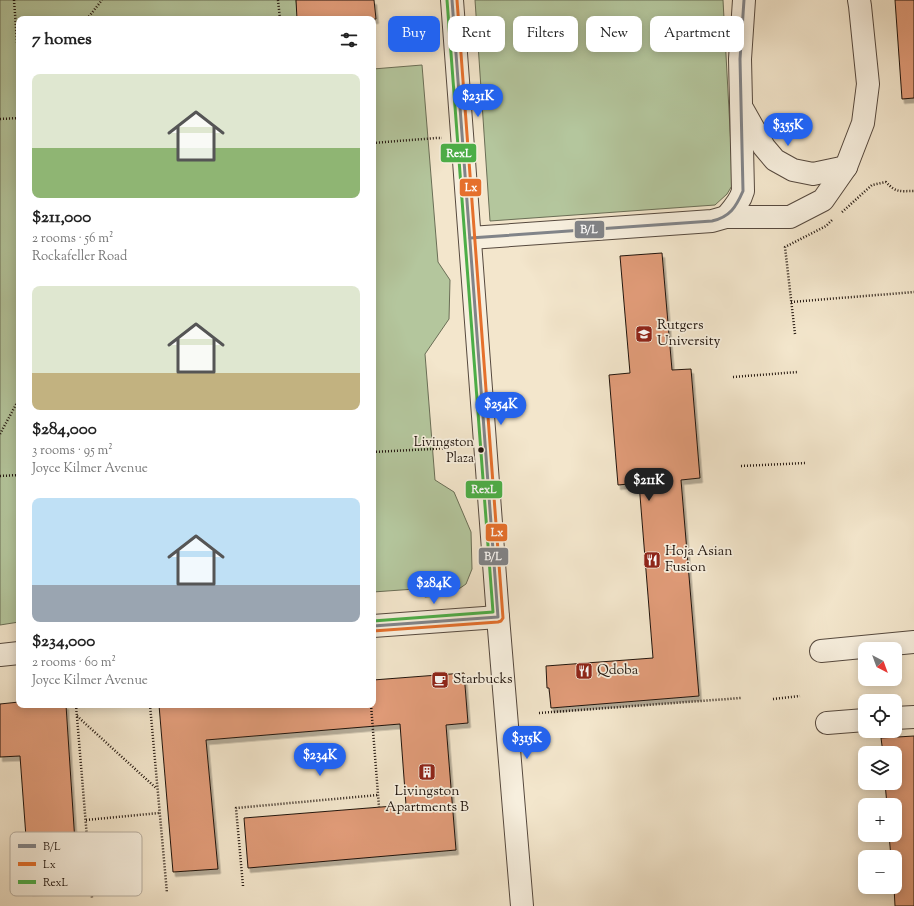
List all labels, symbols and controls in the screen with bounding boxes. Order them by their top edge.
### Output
chip: Buy [388,16,440,52]
chip: Rent [448,16,505,52]
chip: Filters [513,16,578,52]
chip: New [586,16,642,52]
chip: Apartment [650,16,744,52]
text: 7 homes [32,28,92,52]
icon: filters [338,29,360,51]
pin: $231K [450,84,506,118]
text: $231K [462,88,494,106]
icon: home [160,100,232,172]
pin: $355K [760,113,816,147]
text: $355K [773,117,803,135]
line badge: RexL [440,143,477,163]
text: RexL [445,146,472,162]
line badge: Lx [459,178,482,197]
text: Lx [464,180,477,196]
text: $211,000 [32,206,91,230]
line badge: B/L [574,220,605,239]
text: B/L [579,222,598,238]
text: 2 rooms · 56 m² [32,230,113,248]
text: Rockafeller Road [32,248,127,266]
icon: home [160,312,232,384]
place label: Rutgers University [657,316,720,352]
school or university icon: Rutgers University [634,324,654,344]
pin: $254K [473,392,529,426]
text: $254K [484,396,518,414]
text: $284,000 [32,418,97,442]
place label: Livingston Plaza [414,434,474,468]
text: 3 rooms · 95 m² [32,442,113,460]
marker: Livingston Plaza [476,445,486,455]
text: Joyce Kilmer Avenue [32,460,148,478]
pin: $211K [621,468,677,502]
text: $211K [633,472,665,490]
line badge: RexL [465,480,503,499]
text: RexL [470,482,497,498]
line badge: Lx [485,523,508,542]
icon: home [160,524,232,596]
text: Lx [490,525,503,541]
place label: Hoja Asian Fusion [665,542,733,578]
line badge: B/L [478,547,509,566]
text: B/L [483,549,502,565]
restaurant icon: Hoja Asian Fusion [642,550,662,570]
pin: $284K [406,571,462,605]
text: $284K [416,575,452,593]
text: $234,000 [32,630,95,654]
north arrow [858,642,902,686]
map controls [858,642,902,894]
text: 2 rooms · 60 m² [32,654,116,672]
restaurant icon: Qdoba [574,661,594,681]
place label: Qdoba [597,661,639,681]
cafe icon: Starbucks [430,670,450,690]
place label: Starbucks [453,670,513,690]
text: Joyce Kilmer Avenue [32,672,148,690]
button: locate [858,694,902,738]
pin: $315K [499,726,555,760]
text: $315K [512,730,542,748]
pin: $234K [292,743,348,777]
button: layers [858,746,902,790]
text: $234K [303,747,337,765]
building icon: Livingston Apartments B [417,762,437,782]
place label: Livingston Apartments B [385,782,469,818]
button: + [858,798,902,842]
legend [10,832,142,896]
text: B/L [43,839,61,855]
button: − [858,850,902,894]
text: Lx [43,857,56,873]
text: RexL [43,875,69,891]

